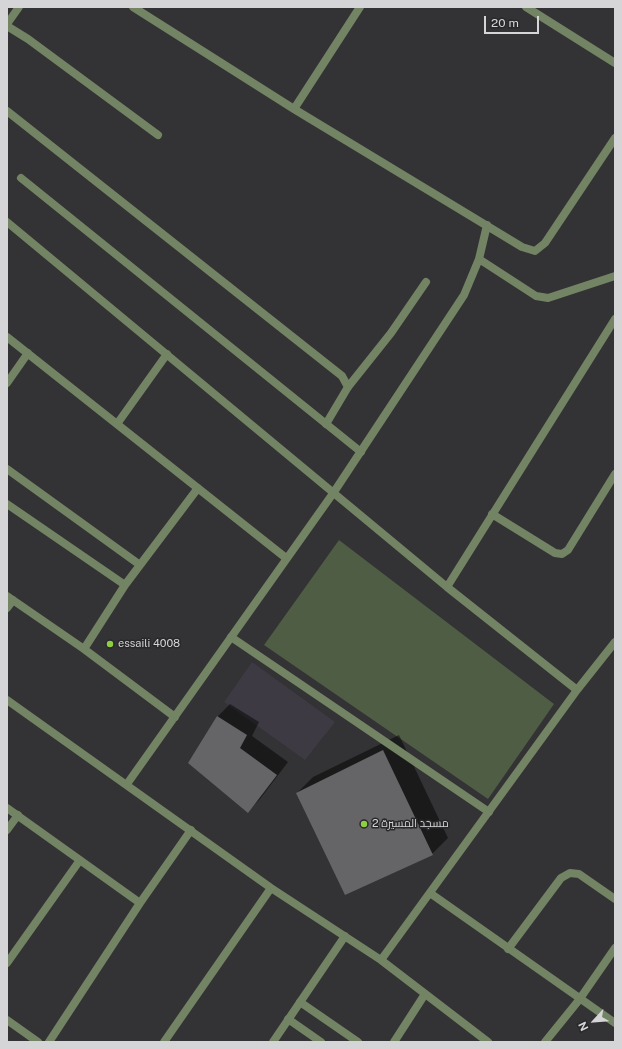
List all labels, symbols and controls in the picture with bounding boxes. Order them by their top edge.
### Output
scale bar [486,8,541,34]
text: 20 m [491,16,519,30]
place label: essaili 4008 [118,637,180,651]
marker: essaili 4008 [105,639,115,649]
place label: مسجد المسيرة 2 [372,817,449,831]
marker: مسجد المسيرة 2 [359,819,369,829]
north arrow [574,1001,614,1041]
text: N [576,1020,590,1033]

